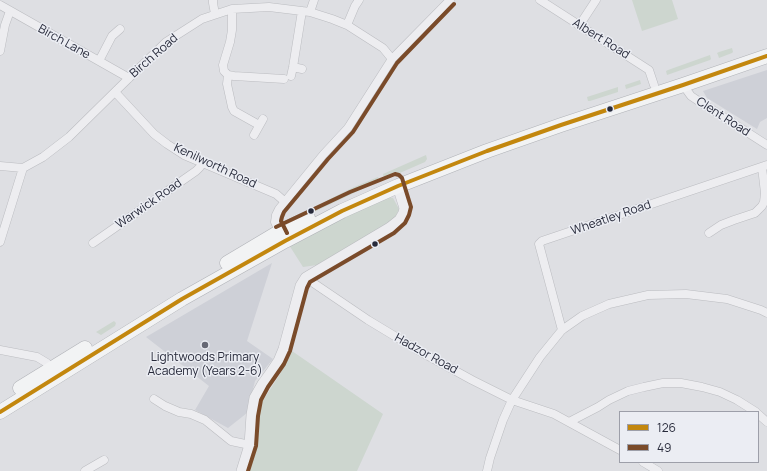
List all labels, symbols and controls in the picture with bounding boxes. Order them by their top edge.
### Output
street label: Albert Road [570,16,632,62]
street label: Birch Lane [35,22,93,62]
street label: Birch Road [127,31,181,81]
street label: Clent Road [694,94,752,140]
unlabelled marker [605,104,615,114]
street label: Kenilworth Road [171,141,259,191]
street label: Warwick Road [113,176,185,232]
street label: Wheatley Road [569,198,653,238]
unlabelled marker [306,206,316,216]
unlabelled marker [370,239,380,249]
street label: Hadzor Road [392,331,460,377]
marker: Lightwoods Primary Academy (Years 2-6) [200,340,210,350]
place label: Lightwoods Primary Academy (Years 2-6) [147,351,263,379]
legend [619,411,759,463]
text: 126 [657,419,676,436]
text: 49 [657,439,671,456]

